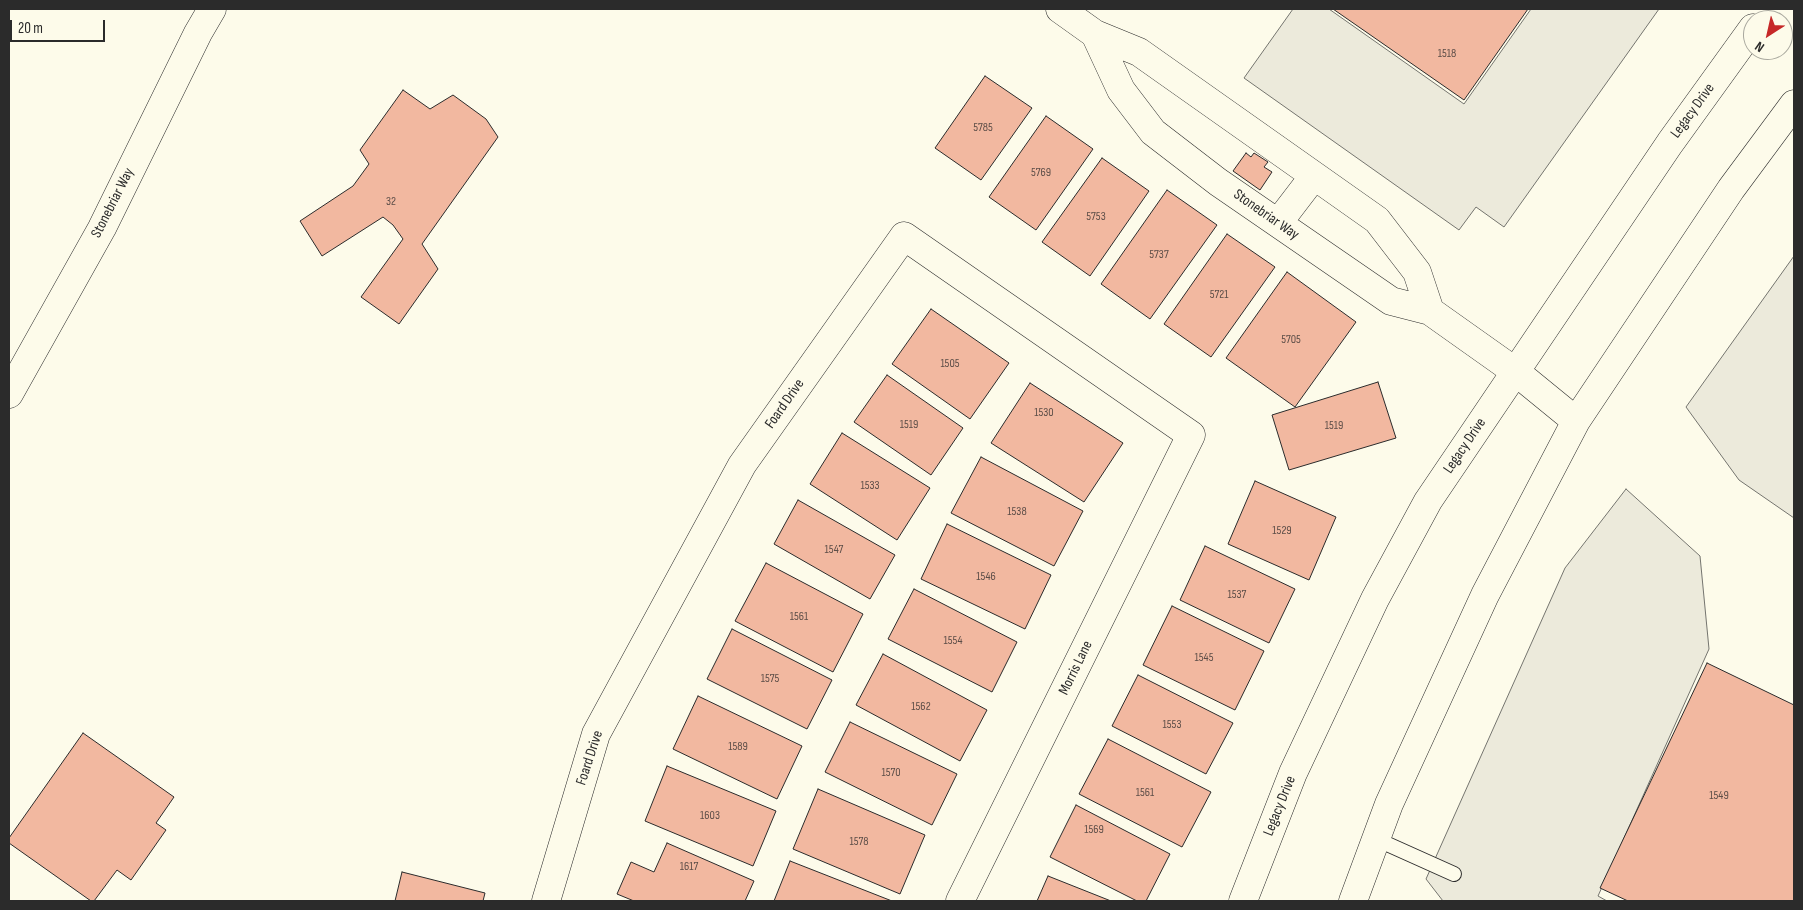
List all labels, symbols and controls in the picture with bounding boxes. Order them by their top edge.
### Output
scale bar [12,10,108,42]
north arrow [1743,10,1793,60]
text: 20 m [18,19,43,38]
text: N [1752,38,1768,56]
house number: 1518 [1438,47,1456,61]
street label: Legacy Drive [1667,80,1719,142]
house number: 5785 [973,121,993,135]
street label: Stonebriar Way [88,165,138,241]
house number: 5769 [1031,166,1051,180]
street label: Stonebriar Way [1230,186,1302,244]
house number: 32 [386,195,396,209]
house number: 5753 [1086,210,1106,224]
house number: 5737 [1149,248,1169,262]
house number: 5721 [1210,288,1228,302]
house number: 5705 [1281,333,1301,347]
house number: 1505 [940,357,960,371]
street label: Foard Drive [761,376,809,432]
house number: 1530 [1034,406,1054,420]
street label: Legacy Drive [1440,415,1490,477]
house number: 1519 [900,418,918,432]
house number: 1519 [1325,419,1343,433]
house number: 1533 [860,479,880,493]
house number: 1538 [1007,505,1027,519]
house number: 1529 [1272,524,1292,538]
house number: 1547 [825,543,843,557]
house number: 1546 [976,570,996,584]
house number: 1537 [1228,588,1246,602]
house number: 1561 [790,610,808,624]
house number: 1554 [944,634,962,648]
street label: Morris Lane [1055,638,1097,698]
house number: 1545 [1195,651,1213,665]
house number: 1575 [761,672,779,686]
house number: 1562 [911,700,931,714]
house number: 1553 [1163,718,1181,732]
street label: Foard Drive [573,728,607,788]
house number: 1589 [728,740,748,754]
house number: 1570 [881,766,901,780]
street label: Legacy Drive [1260,773,1300,839]
house number: 1561 [1136,786,1154,800]
house number: 1549 [1709,789,1729,803]
house number: 1603 [700,809,720,823]
house number: 1569 [1084,823,1104,837]
house number: 1578 [850,835,868,849]
house number: 1617 [680,860,698,874]

